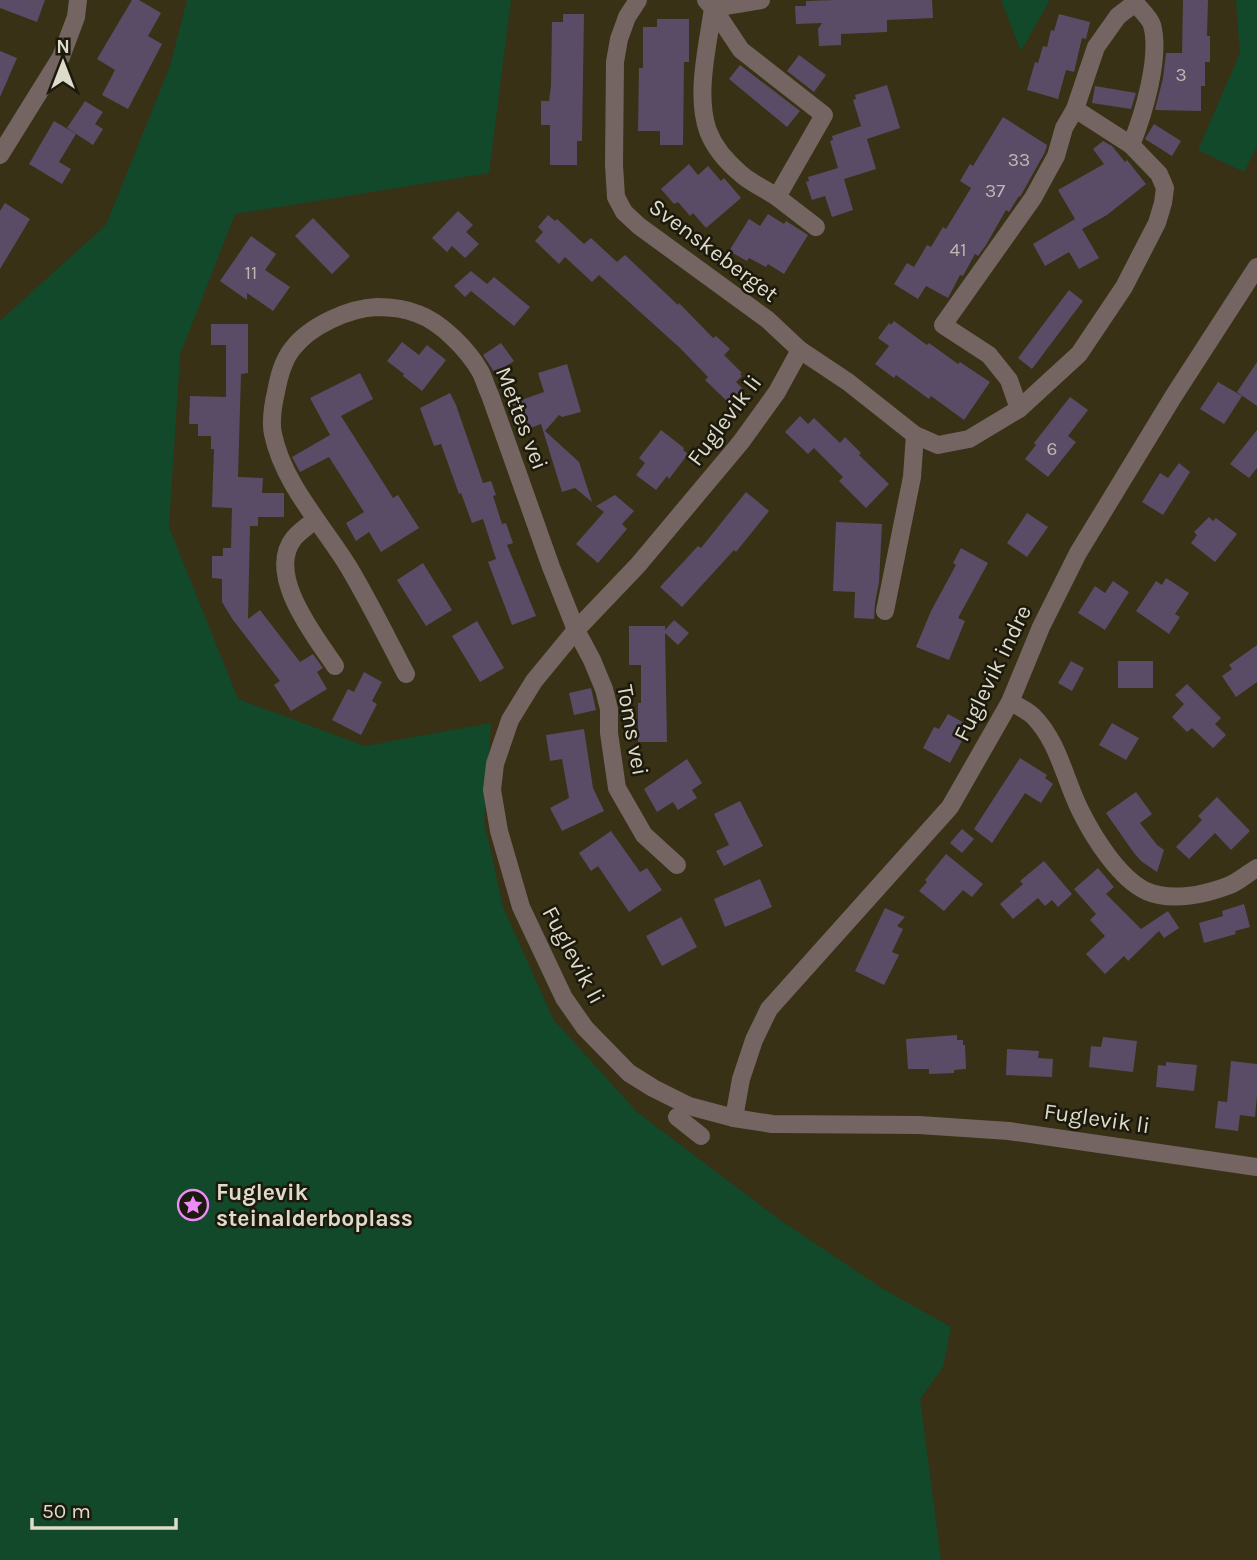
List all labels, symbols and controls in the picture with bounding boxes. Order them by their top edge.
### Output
north arrow [28,28,98,98]
text: N [56,36,70,58]
house number: 3 [1175,64,1187,86]
house number: 33 [1008,149,1030,171]
house number: 37 [985,180,1005,202]
street label: Svenskeberget [644,193,784,308]
house number: 41 [950,239,966,261]
house number: 11 [245,262,257,284]
street label: Mettes vei [490,363,554,474]
street label: Fuglevik li [681,370,767,471]
house number: 6 [1047,438,1057,460]
street label: Fuglevik indre [948,601,1037,746]
street label: Toms vei [611,683,654,778]
street label: Fuglevik li [537,902,611,1009]
street label: Fuglevik li [1042,1098,1152,1139]
place label: Fuglevik steinalderboplass [216,1179,413,1232]
place icon: Fuglevik steinalderboplass [176,1188,210,1222]
scale bar [32,1486,175,1530]
text: 50 m [42,1499,91,1523]

